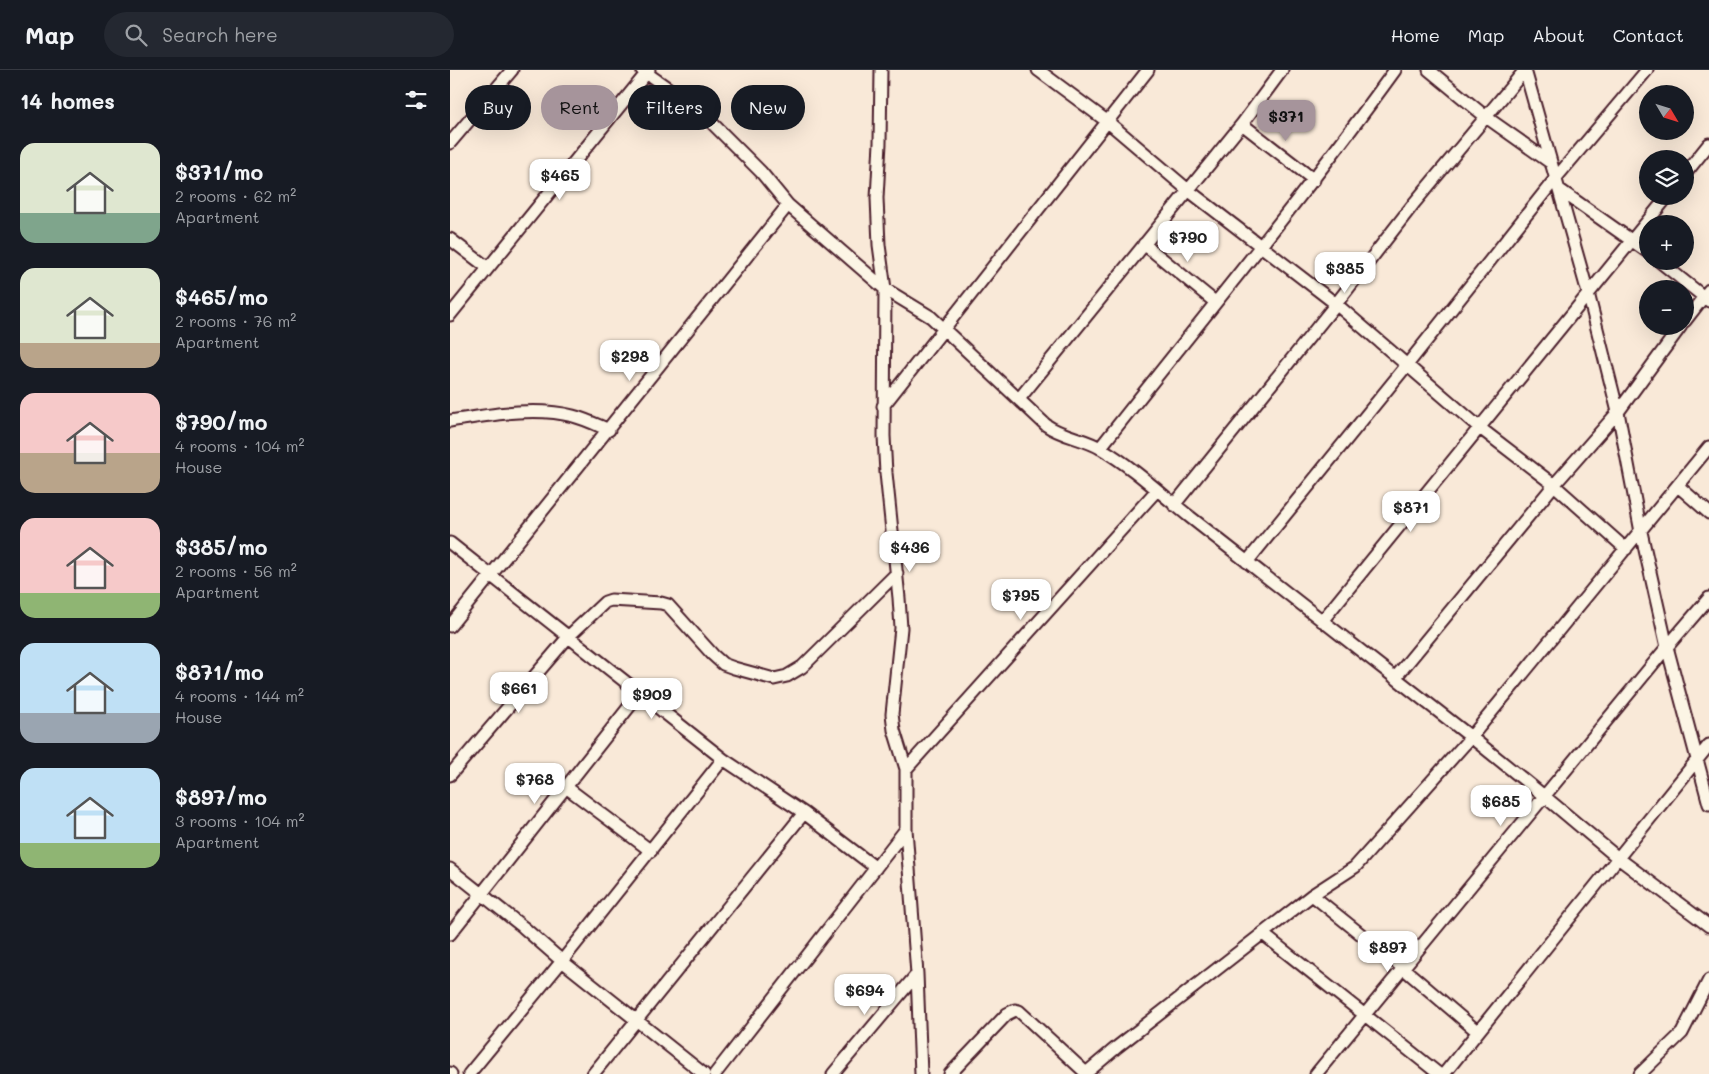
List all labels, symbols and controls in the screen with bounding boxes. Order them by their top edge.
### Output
search box [104,12,454,57]
text: Map [25,19,74,50]
icon: search [122,21,150,49]
text: Search here [162,22,278,47]
text: Home [1391,23,1440,47]
text: Map [1468,23,1504,47]
text: About [1532,23,1585,47]
text: Contact [1613,23,1684,47]
chip: Buy [465,85,531,130]
chip: Rent [541,85,618,130]
chip: Filters [628,85,721,130]
chip: New [731,85,805,130]
north arrow [1639,85,1694,140]
map controls [1639,85,1694,335]
icon: filters [402,86,430,114]
text: 14 homes [20,87,115,114]
pin: $371 [1256,100,1316,142]
text: $371 [1268,105,1304,126]
button: layers [1639,150,1694,205]
text: $371/mo [175,158,263,185]
pin: $465 [530,158,590,201]
icon: home [60,163,120,223]
text: $465 [540,164,580,185]
text: 2 rooms · 62 m² [175,185,296,206]
text: Apartment [175,206,260,227]
button: + [1639,215,1694,270]
pin: $790 [1158,220,1218,263]
text: $790 [1169,226,1207,247]
pin: $385 [1315,252,1375,294]
text: $385 [1326,257,1364,278]
button: − [1639,280,1694,335]
text: $465/mo [175,283,268,310]
icon: home [60,288,120,348]
text: 2 rooms · 76 m² [175,310,296,331]
text: Apartment [175,331,260,352]
pin: $298 [600,340,660,382]
text: $298 [611,345,649,366]
text: $790/mo [175,408,267,435]
icon: home [60,413,120,473]
text: 4 rooms · 104 m² [175,435,305,456]
text: House [175,456,222,477]
pin: $871 [1381,490,1441,533]
text: $871 [1393,496,1429,517]
pin: $436 [880,530,940,573]
text: $385/mo [175,533,268,560]
text: $436 [890,536,930,557]
icon: home [60,538,120,598]
text: 2 rooms · 56 m² [175,560,297,581]
pin: $795 [991,578,1051,621]
text: Apartment [175,581,260,602]
text: $795 [1002,584,1040,605]
text: $871/mo [175,658,264,685]
icon: home [60,663,120,723]
pin: $661 [489,672,549,714]
text: $661 [501,677,537,698]
pin: $909 [622,678,682,720]
text: $909 [632,683,672,704]
text: 4 rooms · 144 m² [175,685,304,706]
text: House [175,706,222,727]
pin: $768 [505,762,565,805]
text: $768 [516,768,554,789]
text: $897/mo [175,783,267,810]
pin: $685 [1471,784,1531,827]
icon: home [60,788,120,848]
text: $685 [1482,790,1520,811]
text: 3 rooms · 104 m² [175,810,305,831]
text: Apartment [175,831,260,852]
pin: $897 [1358,930,1418,973]
text: $897 [1369,936,1407,957]
pin: $694 [835,974,895,1016]
text: $694 [845,979,885,1000]

